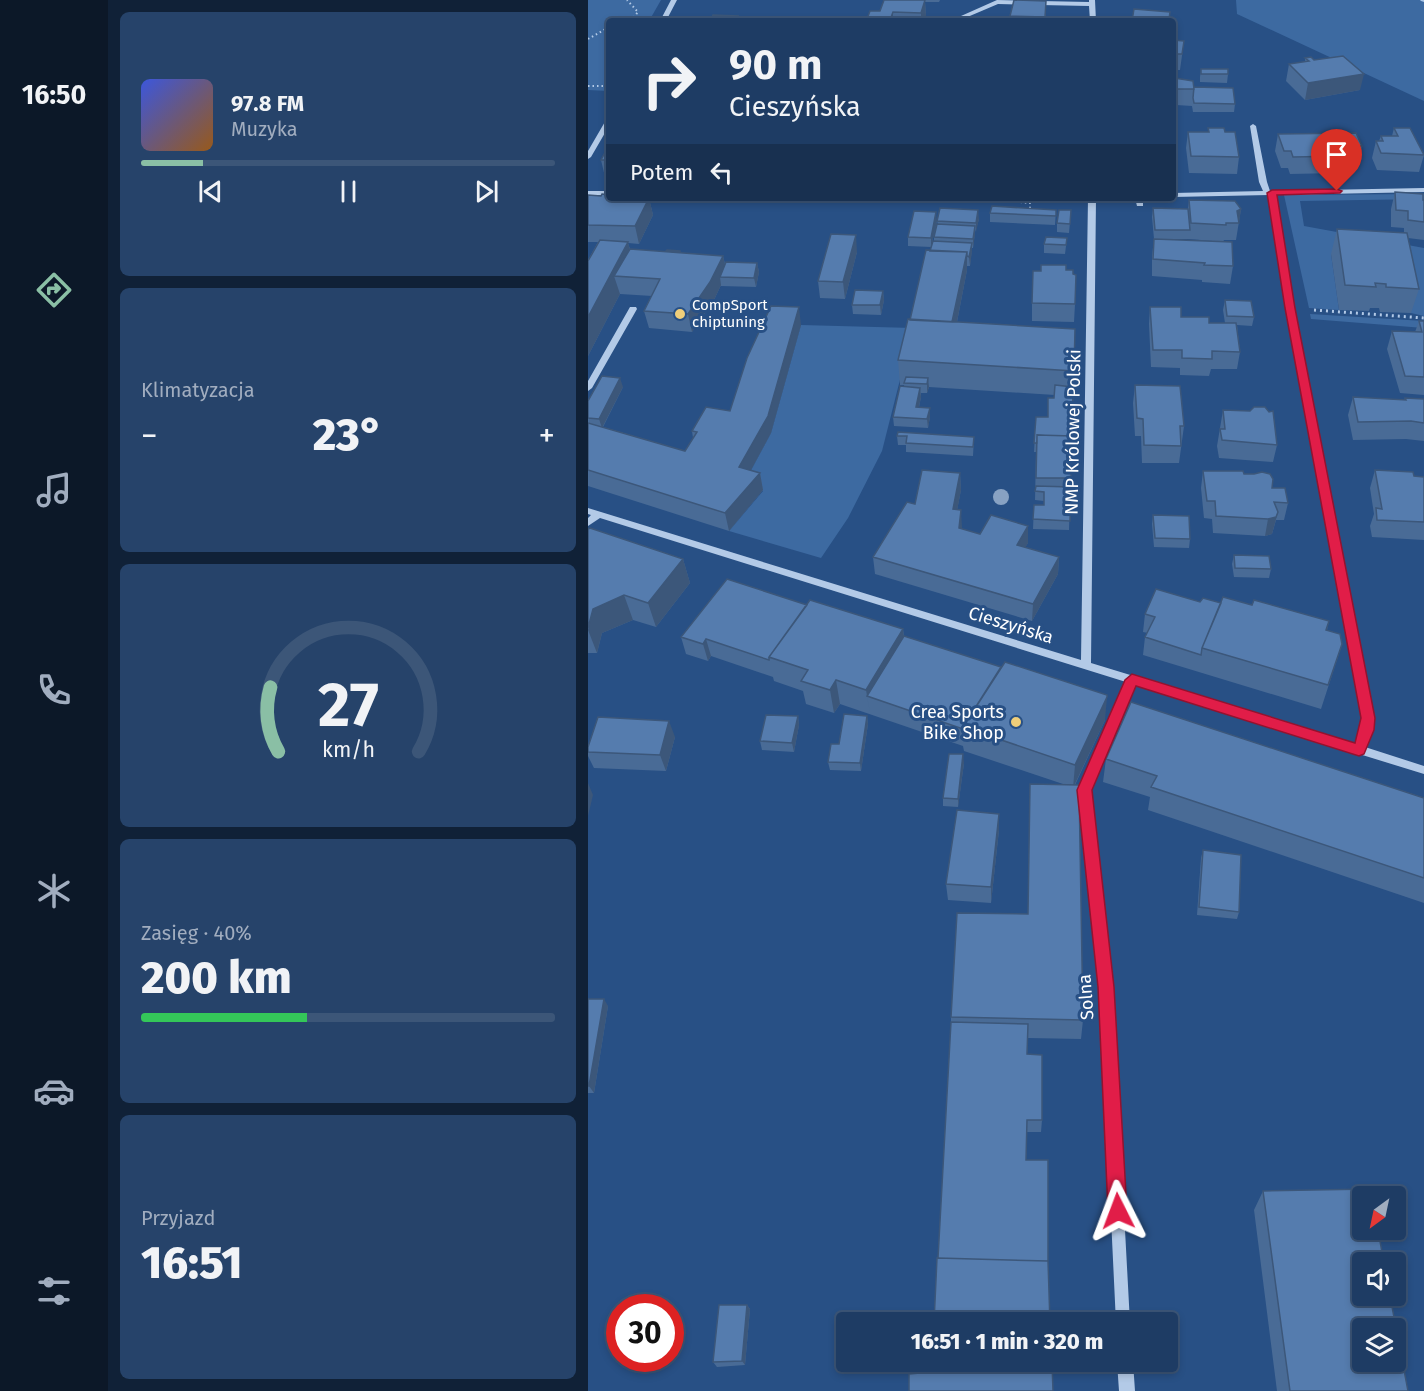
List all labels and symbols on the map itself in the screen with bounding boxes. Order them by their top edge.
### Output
pin [1311,129,1362,191]
place label: CompSport chiptuning [692,296,768,331]
marker: CompSport chiptuning [673,307,687,321]
street label: NMP Królowej Polski [1061,349,1085,515]
street label: Cieszyńska [966,602,1056,648]
place label: Crea Sports Bike Shop [911,701,1004,744]
marker: Crea Sports Bike Shop [1009,715,1023,729]
street label: Solna [1073,973,1099,1021]
position arrow [1086,1179,1150,1243]
north arrow [1352,1186,1406,1240]
speed limit sign: 30 [606,1294,684,1372]

